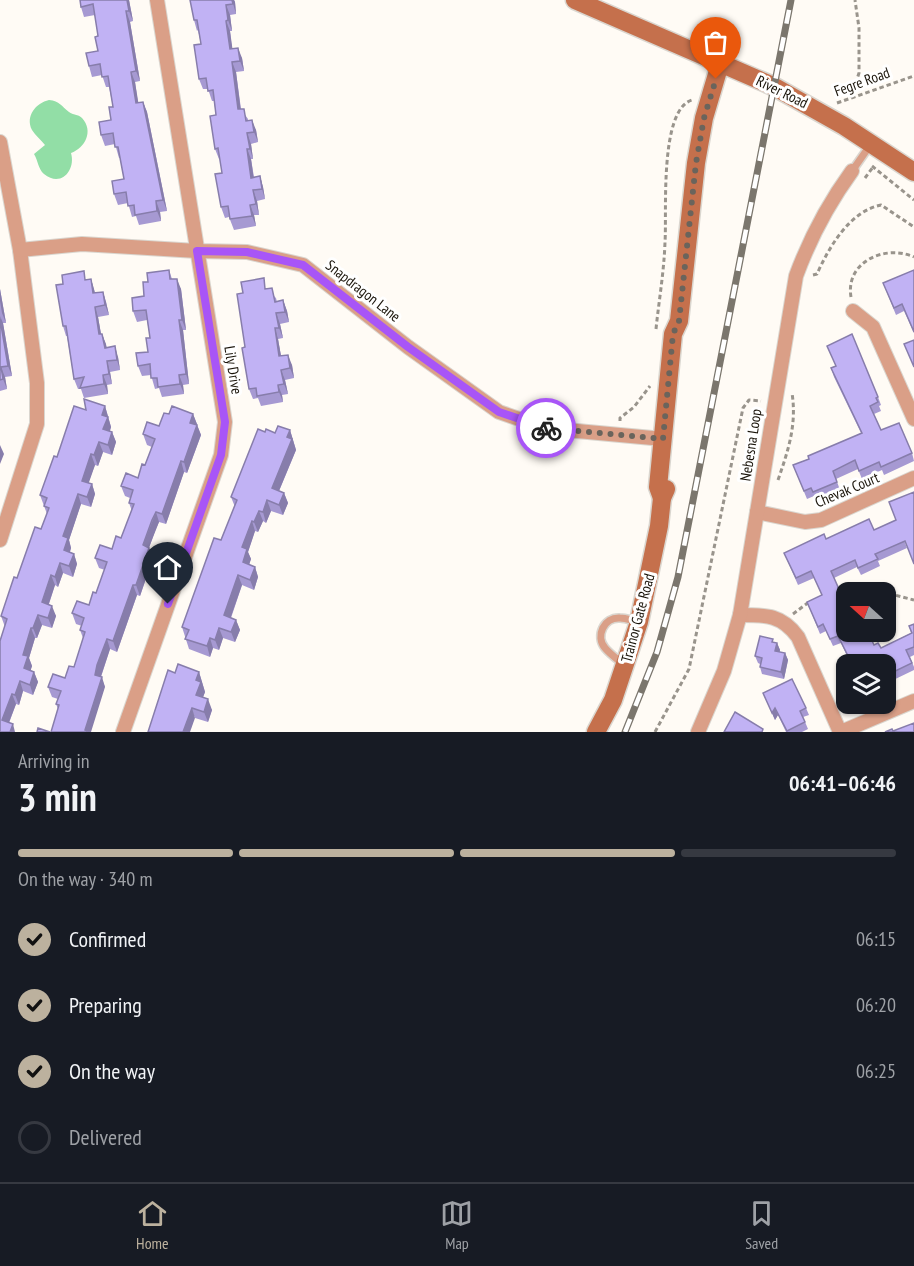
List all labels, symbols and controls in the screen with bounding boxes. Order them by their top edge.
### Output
pin [690,17,741,79]
icon: bag [699,26,732,59]
street label: Fegre Road [831,63,892,100]
street label: River Road [753,71,811,112]
street label: Snapdragon Lane [322,256,404,326]
street label: Lily Drive [220,344,247,395]
courier [516,398,576,458]
street label: Nebesna Loop [735,407,766,482]
icon: bike [530,412,563,445]
street label: Chevak Court [812,468,882,512]
pin [142,542,193,604]
icon: home [151,551,184,584]
street label: Trainor Gate Road [616,571,659,665]
north arrow [836,582,896,642]
map controls [836,582,896,714]
button: layers [836,654,896,714]
text: Arriving in [18,748,90,774]
text: 06:41–06:46 [789,769,896,797]
text: 3 min [18,771,97,822]
text: On the way · 340 m [18,866,153,892]
icon: check [18,923,51,956]
text: Confirmed [69,925,146,953]
text: 06:15 [856,926,896,952]
icon: check [18,989,51,1022]
text: Preparing [69,991,142,1019]
text: 06:20 [856,992,896,1018]
icon: check [18,1055,51,1088]
text: On the way [69,1057,155,1085]
text: 06:25 [856,1058,896,1084]
text: Delivered [69,1123,142,1151]
tab: Home [136,1197,169,1253]
tab: Map [440,1197,473,1253]
tab: Saved [745,1197,778,1253]

